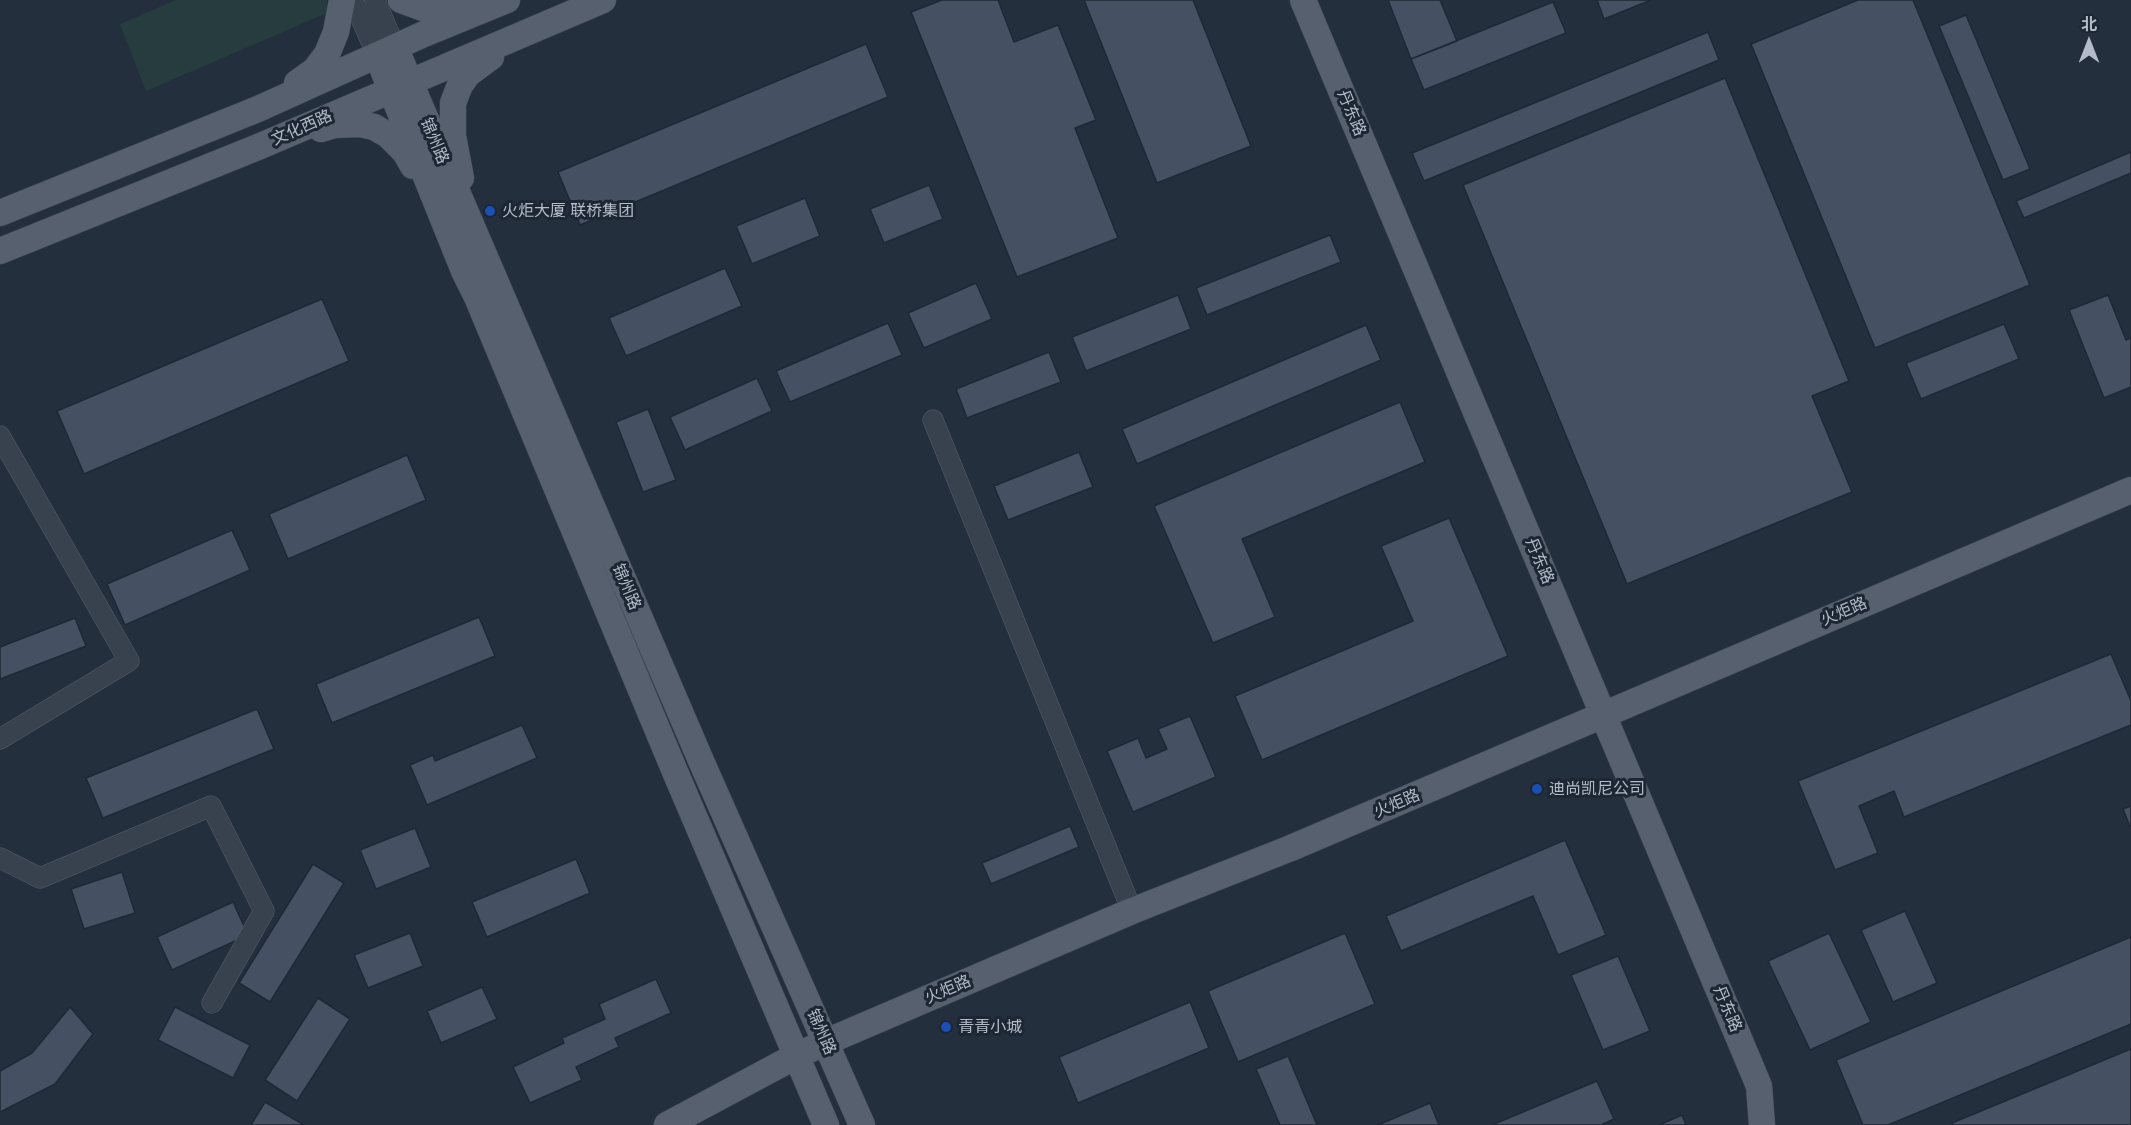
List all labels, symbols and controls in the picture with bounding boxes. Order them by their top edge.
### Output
north arrow [2059,12,2119,72]
text: 北 [2081,13,2097,35]
street label: 丹东路 [1333,87,1369,139]
street label: 文化西路 [269,106,335,150]
street label: 锦州路 [416,115,452,167]
place label: 火炬大厦 联桥集团 [502,201,634,221]
marker: 火炬大厦 联桥集团 [483,204,497,218]
street label: 丹东路 [1521,535,1557,587]
street label: 锦州路 [608,561,644,613]
street label: 火炬路 [1818,594,1870,630]
place label: 迪尚凯尼公司 [1549,779,1645,799]
marker: 迪尚凯尼公司 [1530,782,1544,796]
street label: 火炬路 [1371,786,1423,822]
street label: 火炬路 [922,972,974,1008]
street label: 丹东路 [1709,983,1745,1035]
street label: 锦州路 [802,1006,840,1058]
place label: 青青小城 [958,1017,1022,1037]
marker: 青青小城 [939,1020,953,1034]

